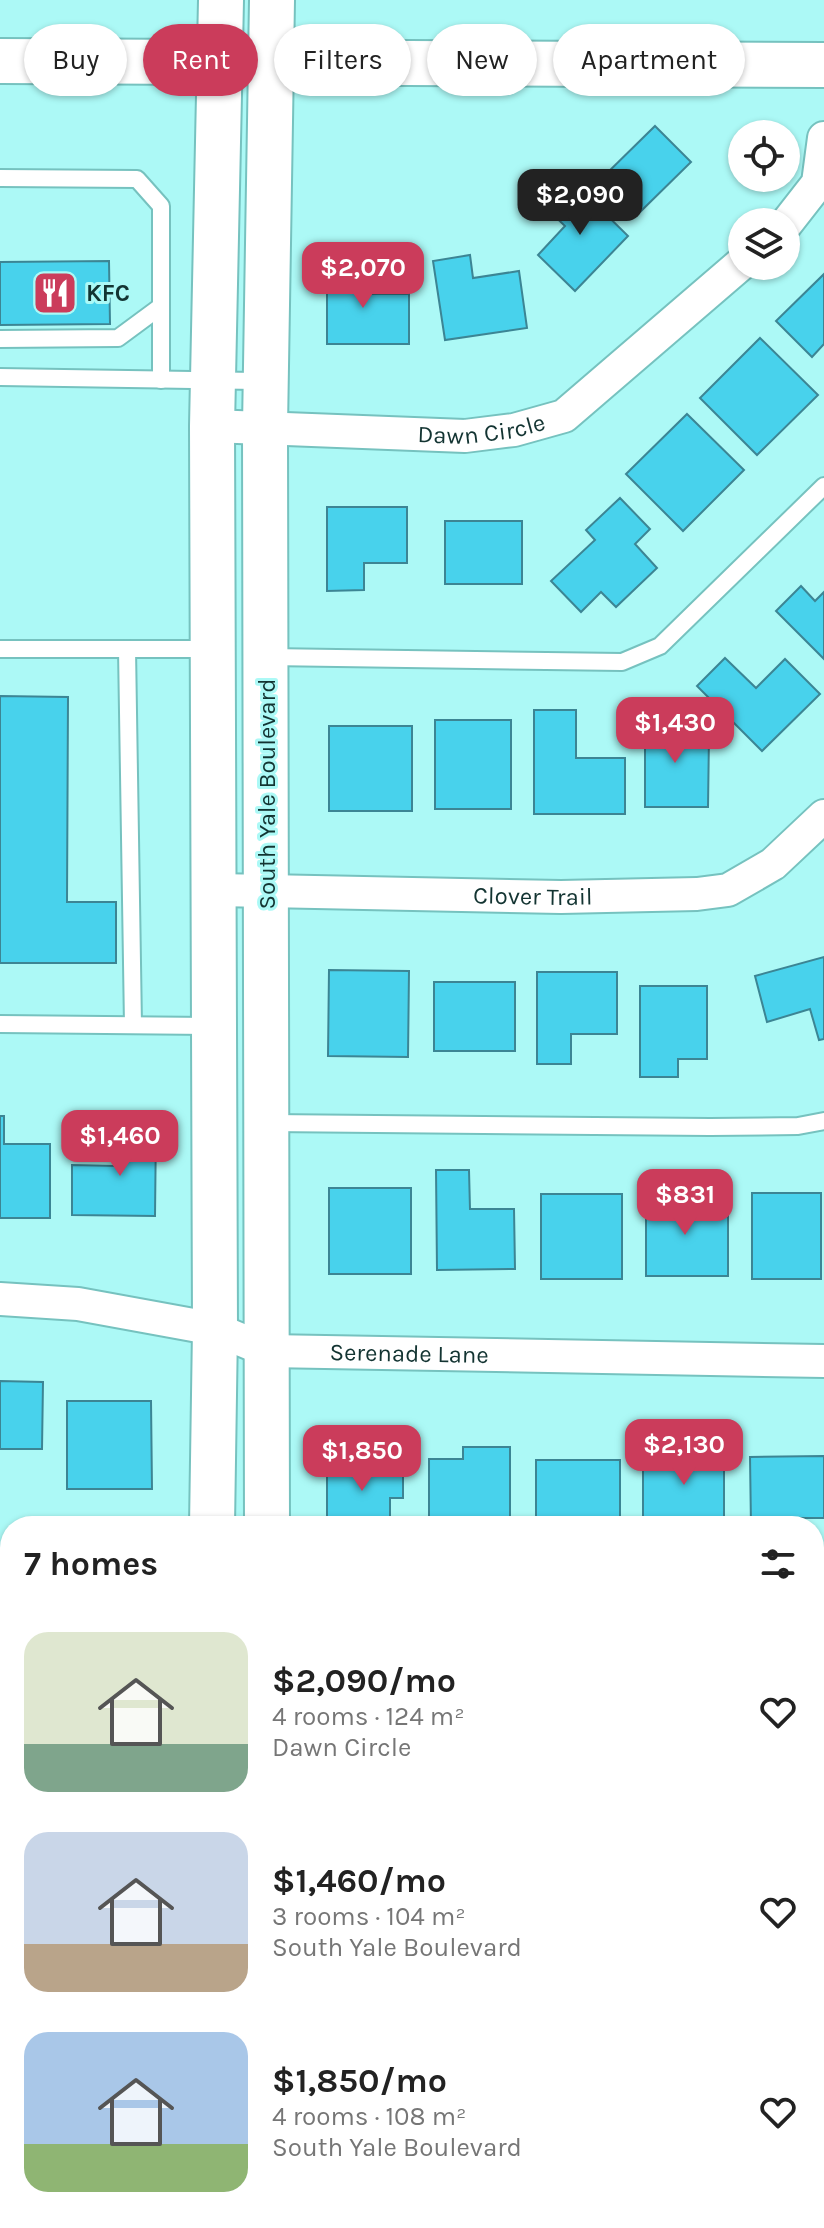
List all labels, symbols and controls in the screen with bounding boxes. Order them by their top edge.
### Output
chip: Buy [24,24,127,96]
chip: Rent [143,24,258,96]
chip: Filters [274,24,411,96]
chip: New [427,24,537,96]
chip: Apartment [553,24,745,96]
map controls [728,120,800,280]
button: locate [728,120,800,192]
pin: $2,090 [515,169,645,237]
text: $2,090 [536,179,624,210]
button: layers [728,208,800,280]
pin: $2,070 [298,242,428,310]
text: $2,070 [320,252,406,283]
restaurant icon: KFC [31,269,79,317]
place label: KFC [86,279,130,307]
street label: Dawn Circle [417,408,548,450]
street label: South Yale Boulevard [253,679,281,909]
pin: $1,430 [610,697,740,765]
text: $1,430 [634,707,716,738]
street label: Clover Trail [473,881,593,911]
pin: $1,460 [55,1110,185,1178]
text: $1,460 [79,1120,161,1151]
pin: $831 [638,1169,732,1237]
text: $831 [655,1179,715,1210]
street label: Serenade Lane [329,1338,489,1369]
pin: $2,130 [619,1419,749,1487]
pin: $1,850 [297,1425,427,1493]
text: $2,130 [643,1429,725,1460]
text: $1,850 [321,1435,403,1466]
icon: filters [756,1542,800,1586]
text: 7 homes [24,1544,158,1584]
text: $2,090/mo [272,1661,456,1701]
icon: home [88,1664,184,1760]
icon: heart [756,1690,800,1734]
text: 4 rooms · 124 m² [272,1701,465,1732]
text: Dawn Circle [272,1732,411,1763]
text: $1,460/mo [272,1861,446,1901]
icon: home [88,1864,184,1960]
icon: heart [756,1890,800,1934]
text: 3 rooms · 104 m² [272,1901,466,1932]
text: South Yale Boulevard [272,1932,522,1963]
text: $1,850/mo [272,2061,447,2101]
icon: home [88,2064,184,2160]
icon: heart [756,2090,800,2134]
text: 4 rooms · 108 m² [272,2101,466,2132]
text: South Yale Boulevard [272,2132,522,2163]

